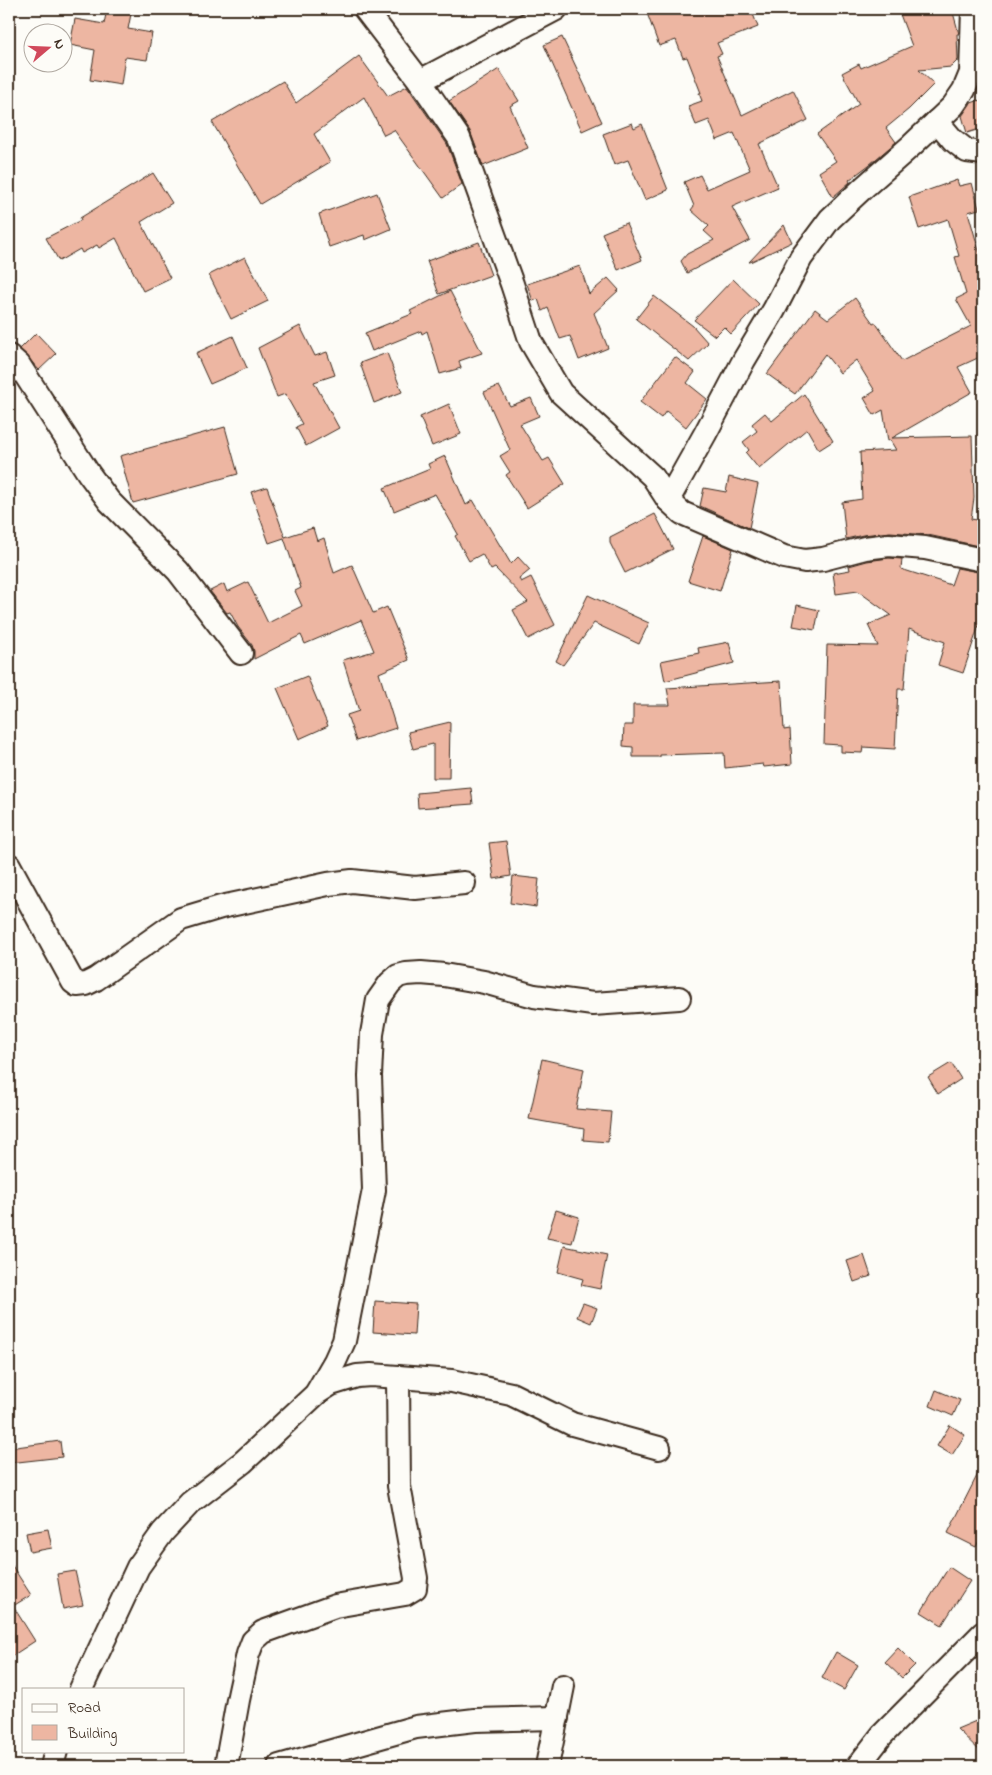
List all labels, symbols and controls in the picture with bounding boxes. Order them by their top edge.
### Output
north arrow [22,22,72,72]
text: N [47,36,70,52]
legend [22,1688,185,1752]
text: Road [68,1697,101,1719]
text: Building [67,1723,117,1746]

